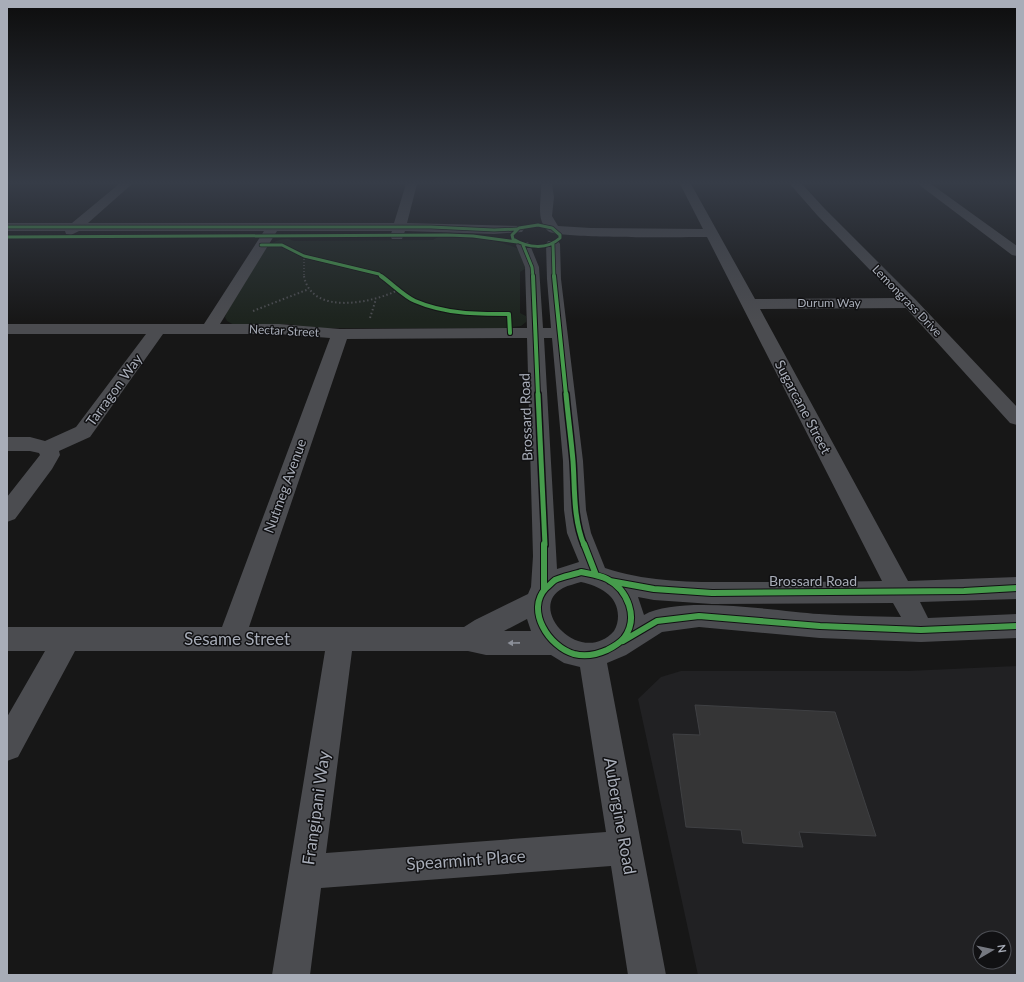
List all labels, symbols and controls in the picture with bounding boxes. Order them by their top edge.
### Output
street label: Lemongrass Drive [869,262,945,340]
street label: Durum Way [797,295,861,310]
street label: Nectar Street [249,321,320,340]
street label: Tarragon Way [82,350,146,429]
street label: Sugarcane Street [772,357,835,456]
street label: Brossard Road [515,373,536,461]
street label: Nutmeg Avenue [260,436,309,535]
street label: Brossard Road [769,572,857,589]
street label: Sesame Street [184,628,290,649]
one-way arrow [507,640,520,646]
street label: Frangipani Way [297,749,334,866]
street label: Aubergine Road [600,756,641,876]
street label: Spearmint Place [406,845,526,874]
north arrow [972,930,1012,970]
text: N [995,943,1009,954]

